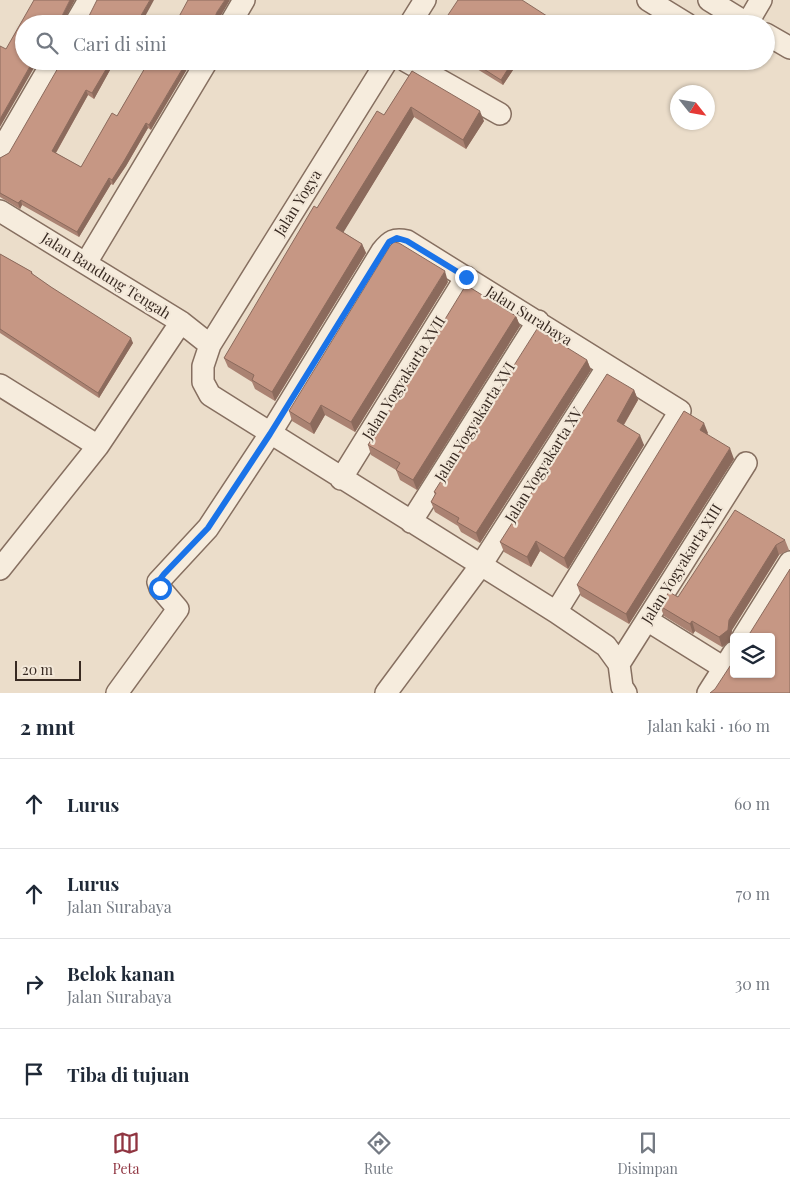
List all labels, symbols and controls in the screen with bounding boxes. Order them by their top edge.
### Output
search box [15,15,775,70]
icon: search [33,29,61,57]
text: Cari di sini [73,30,167,56]
north arrow [670,85,715,130]
street label: Jalan Yogya [268,165,326,240]
street label: Jalan Bandung Tengah [37,227,175,323]
route end [455,266,478,289]
street label: Jalan Surabaya [482,280,577,350]
street label: Jalan Yogyakarta XVII [356,312,449,444]
street label: Jalan Yogyakarta XVI [429,358,519,486]
street label: Jalan Yogyakarta XV [499,403,587,527]
street label: Jalan Yogyakarta XIII [636,500,726,628]
route start [149,577,172,600]
map controls [730,633,775,678]
button: layers [730,633,775,678]
scale bar [15,658,81,681]
text: 20 m [22,660,53,679]
text: 2 mnt [20,712,75,740]
text: Jalan kaki · 160 m [647,715,770,736]
icon: ahead [20,790,48,818]
text: Lurus [67,791,119,817]
text: 60 m [734,793,770,814]
text: Lurus [67,870,119,896]
icon: ahead [20,880,48,908]
text: 70 m [736,883,770,904]
text: Jalan Surabaya [67,896,172,917]
text: Belok kanan [67,960,175,986]
icon: right [20,970,48,998]
text: 30 m [735,973,770,994]
text: Jalan Surabaya [67,986,172,1007]
icon: arrive [20,1060,48,1088]
text: Tiba di tujuan [67,1061,189,1087]
tab: Peta [112,1129,140,1178]
tab: Rute [364,1129,393,1178]
tab: Disimpan [617,1129,678,1178]

